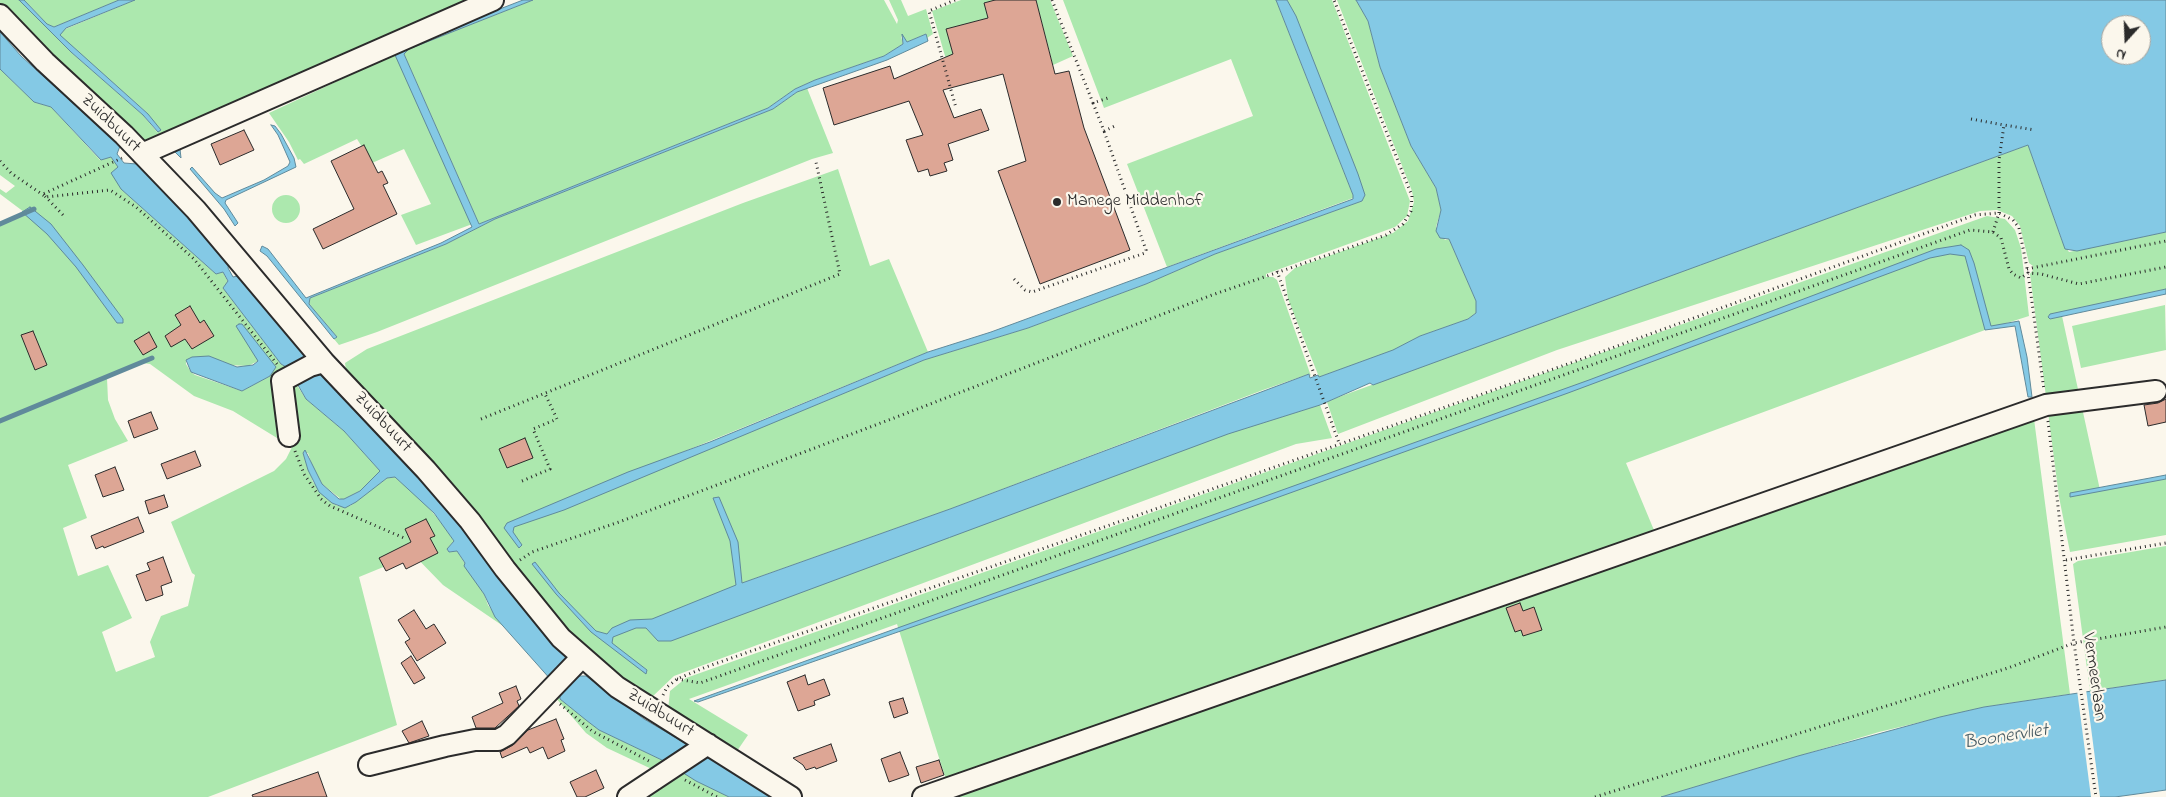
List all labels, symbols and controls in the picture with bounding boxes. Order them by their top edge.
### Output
north arrow [2101,15,2151,65]
text: N [2113,42,2129,65]
street label: Zuidbuurt [75,90,145,158]
place label: Manege Middenhof [1067,191,1203,213]
marker: Manege Middenhof [1051,196,1063,208]
street label: Zuidbuurt [348,388,416,458]
street label: Vermeerlaan [2076,631,2110,723]
street label: Zuidbuurt [622,685,698,743]
water label: Boonervliet [1962,720,2050,756]

